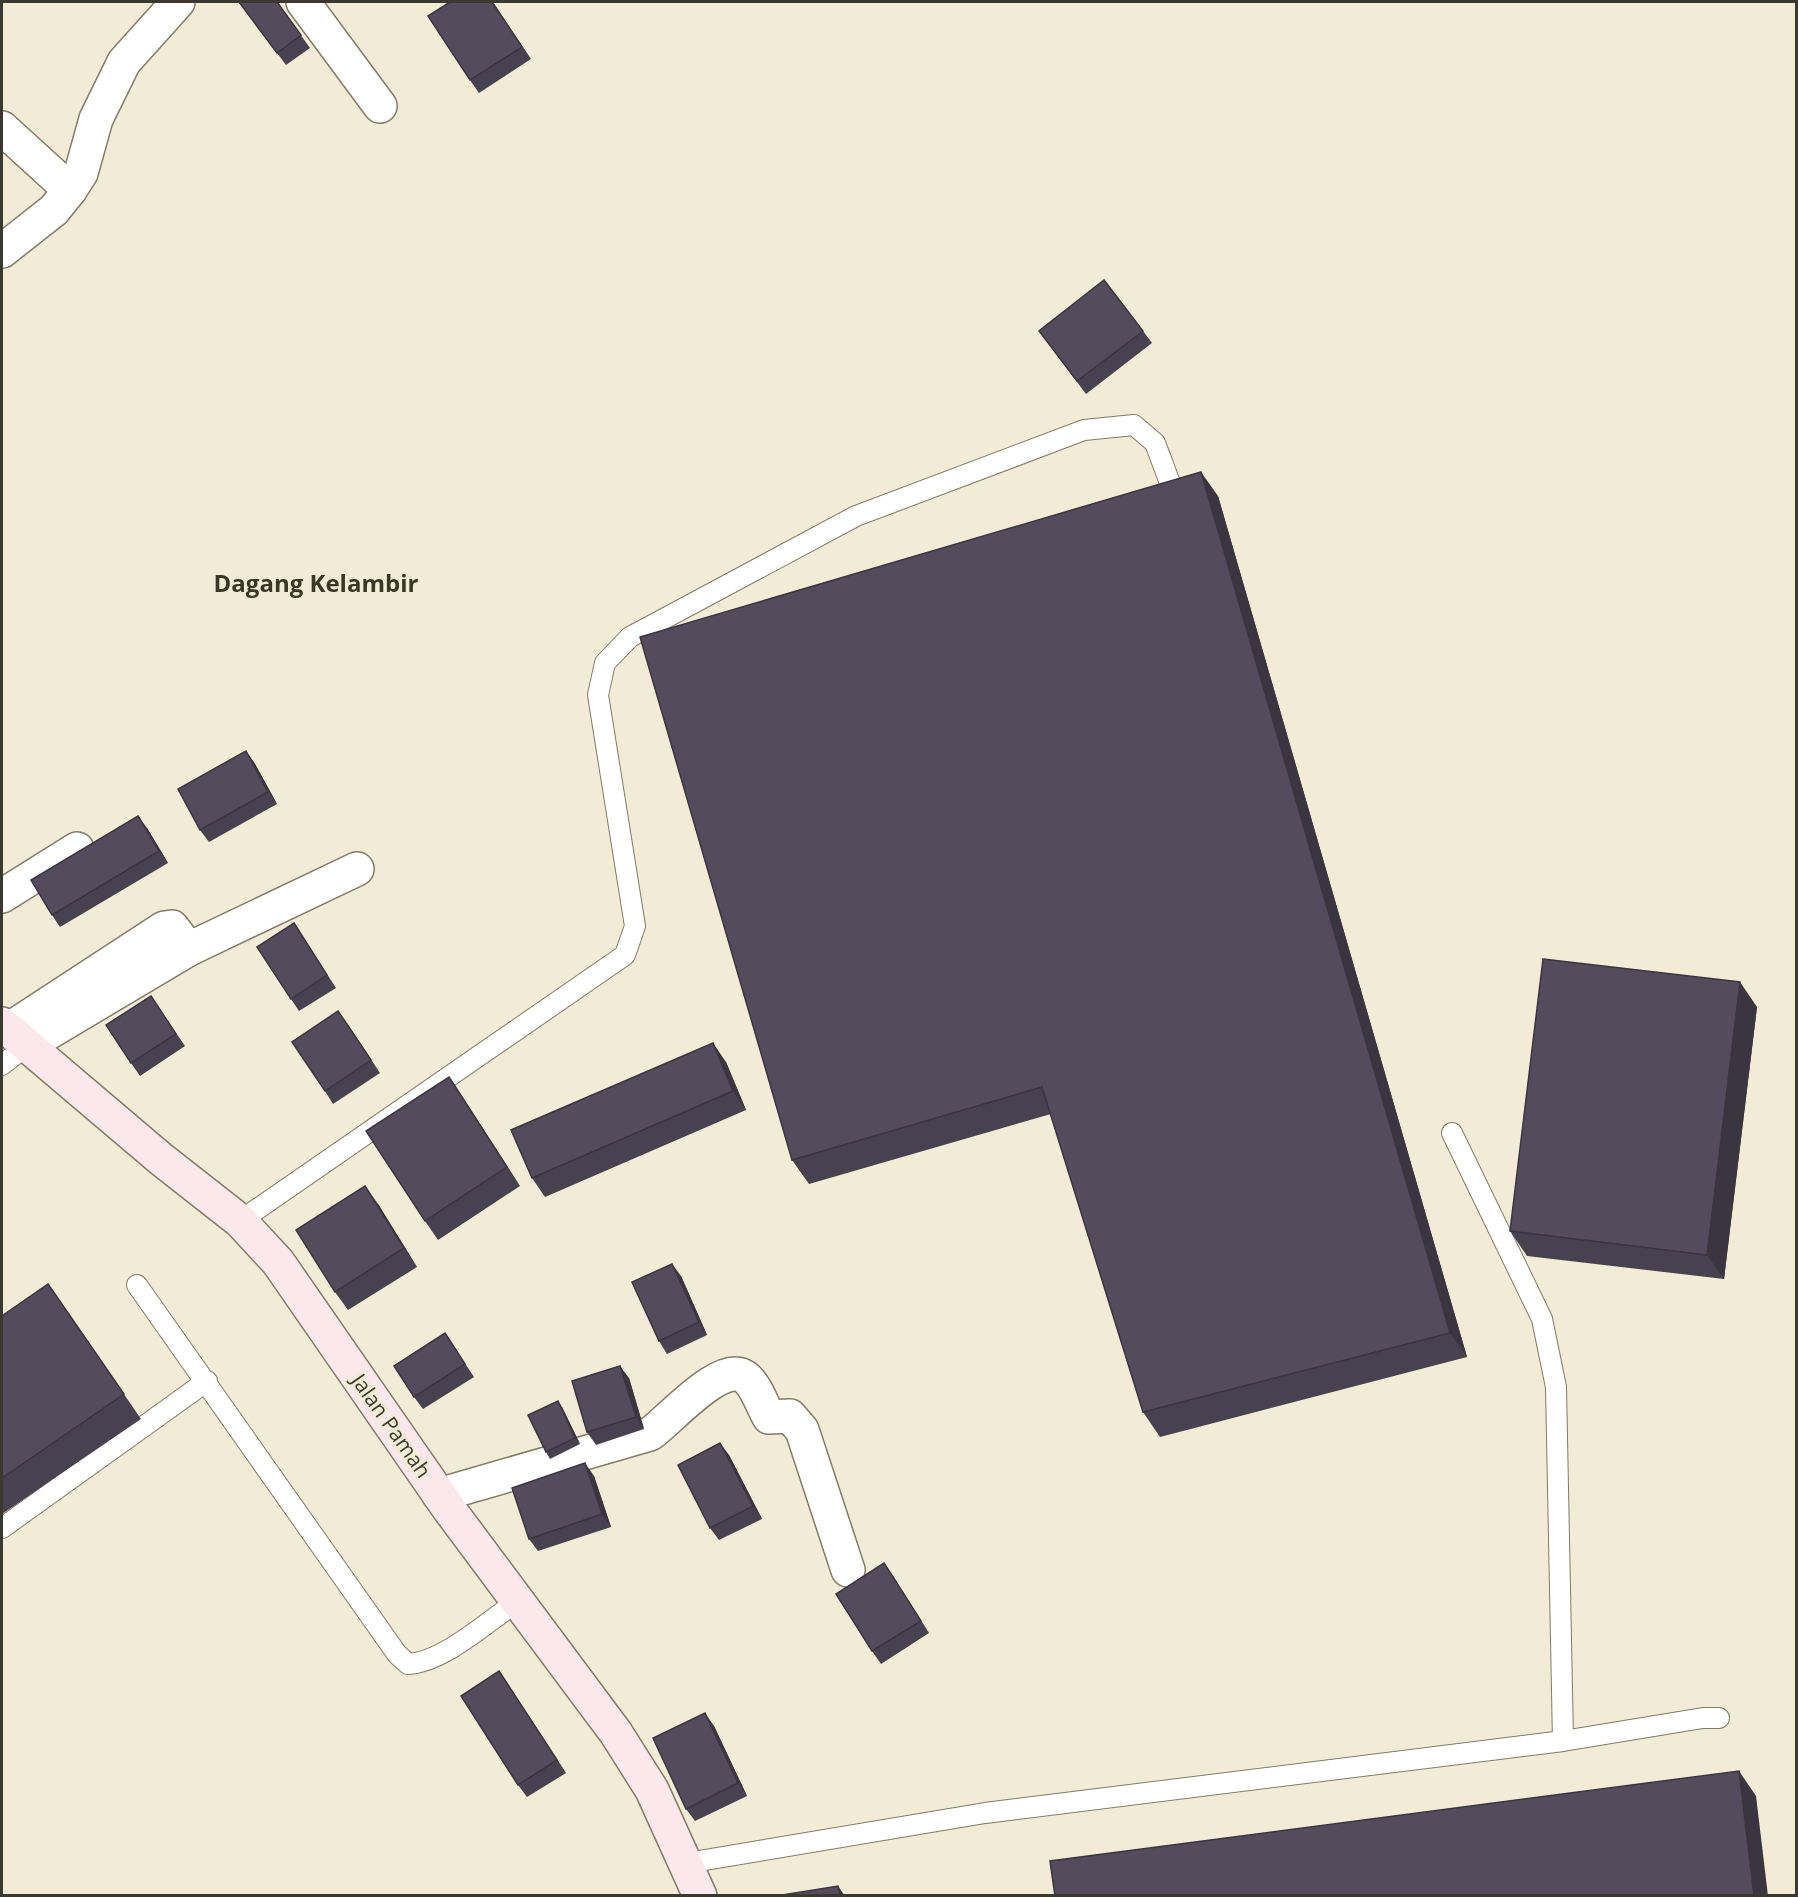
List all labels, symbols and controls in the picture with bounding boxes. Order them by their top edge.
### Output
district label: Dagang Kelambir [214,566,419,599]
street label: Jalan Pamah [345,1366,438,1483]

